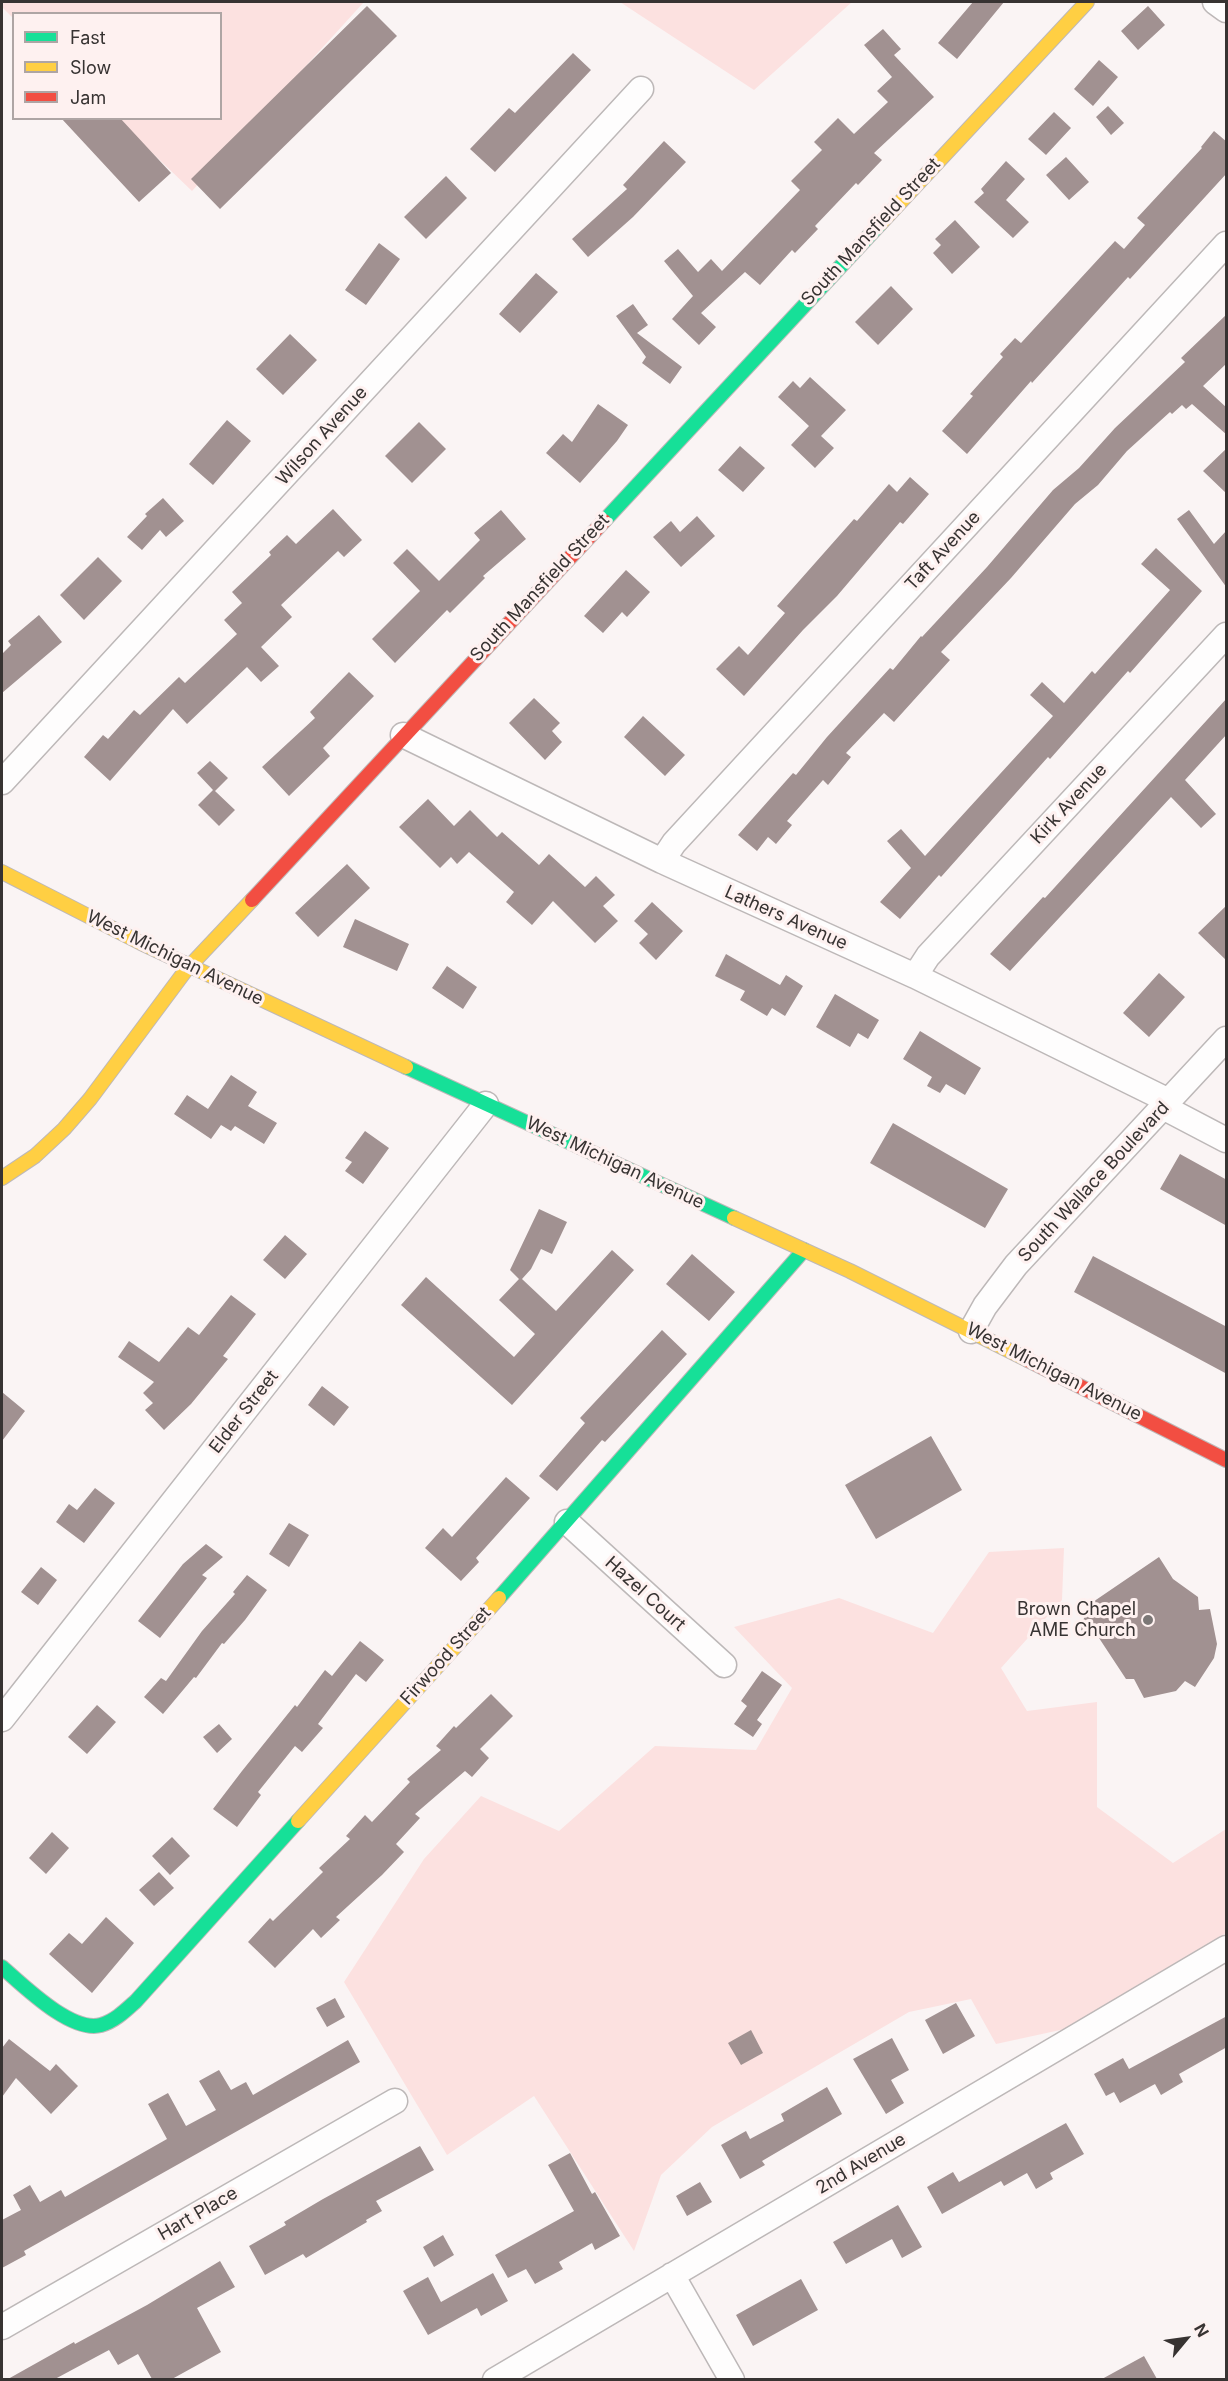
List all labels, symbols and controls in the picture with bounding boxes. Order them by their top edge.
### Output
legend [12,12,222,120]
text: Fast [70,27,106,48]
text: Slow [70,57,111,78]
text: Jam [70,87,106,108]
street label: South Mansfield Street [797,154,945,310]
street label: Wilson Avenue [272,382,372,490]
street label: Taft Avenue [901,507,985,595]
street label: South Mansfield Street [466,510,614,666]
street label: Kirk Avenue [1026,759,1112,849]
street label: Lathers Avenue [721,881,851,955]
street label: West Michigan Avenue [83,906,267,1010]
street label: South Wallace Boulevard [1014,1097,1174,1267]
street label: West Michigan Avenue [523,1112,707,1214]
street label: West Michigan Avenue [963,1318,1145,1426]
street label: Elder Street [205,1366,283,1458]
street label: Hazel Court [600,1552,690,1636]
place label: Brown Chapel AME Church [1017,1599,1136,1642]
street label: Firwood Street [396,1602,496,1710]
marker: Brown Chapel AME Church [1141,1613,1155,1627]
street label: 2nd Avenue [812,2129,910,2199]
street label: Hart Place [154,2183,242,2245]
north arrow [1156,2309,1216,2369]
text: N [1190,2320,1213,2340]

